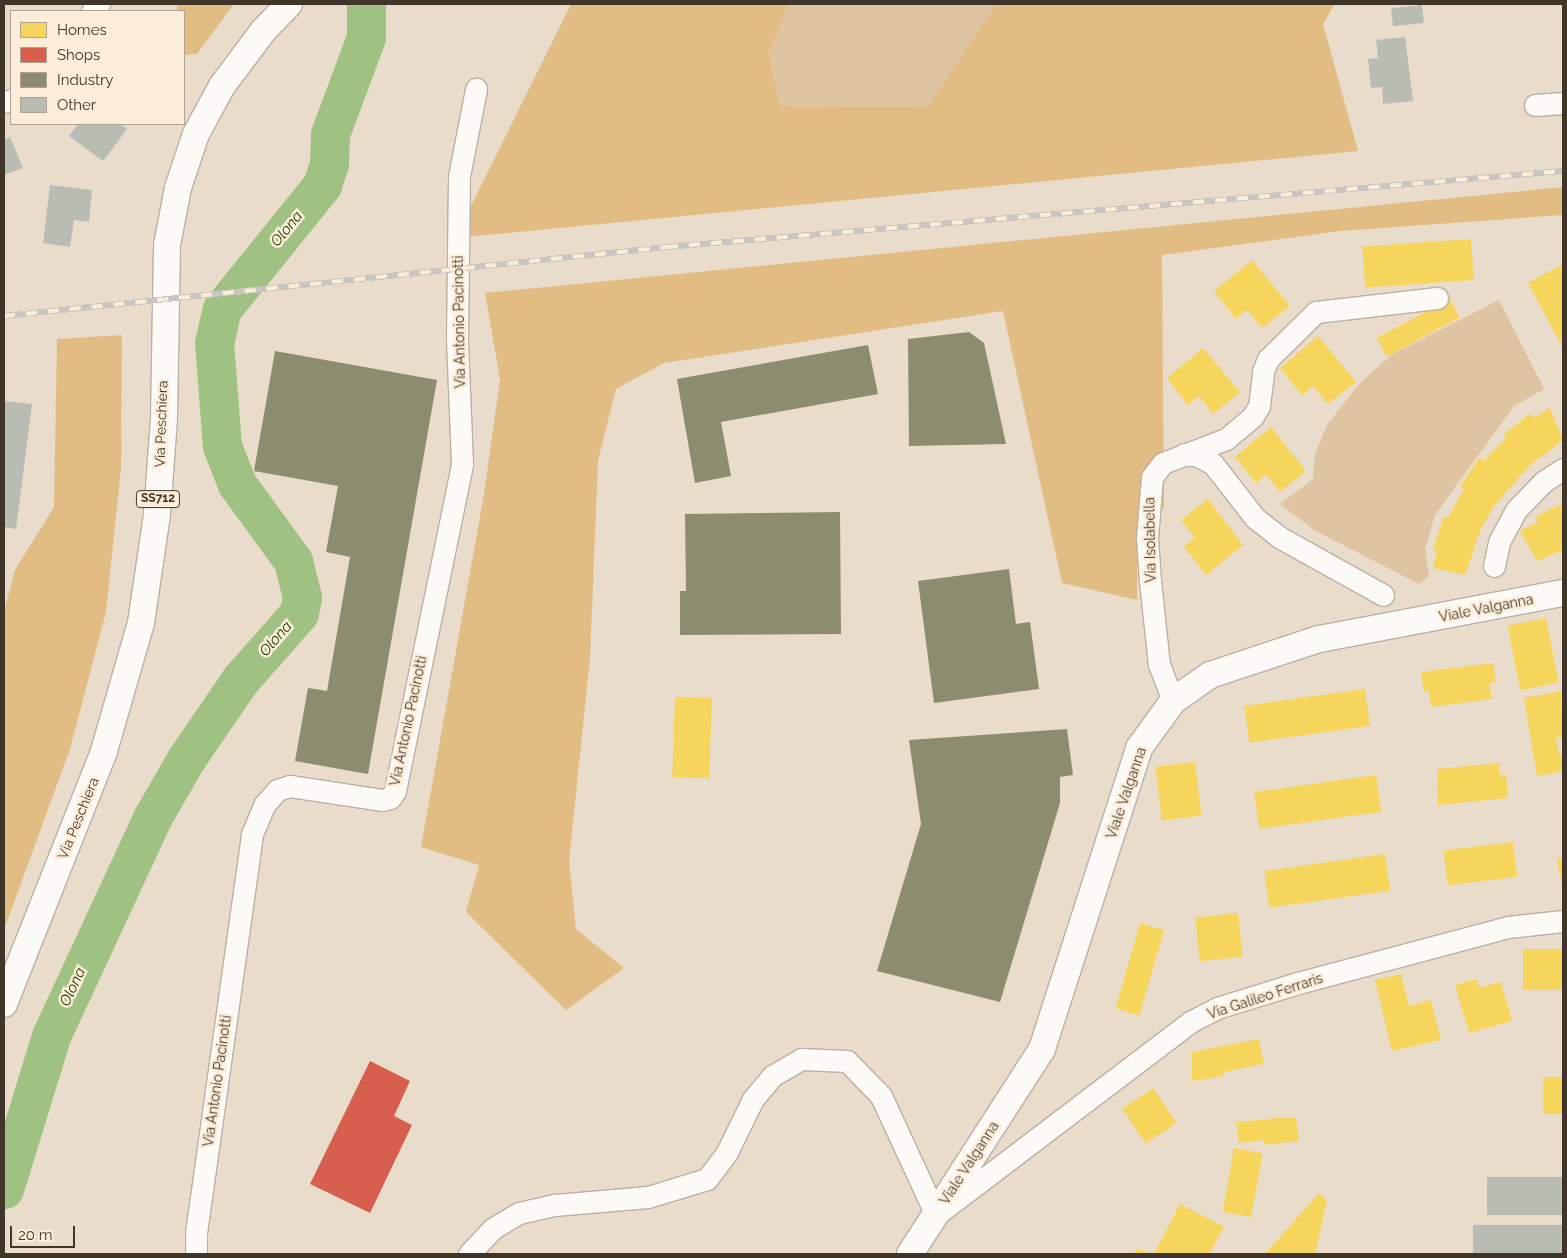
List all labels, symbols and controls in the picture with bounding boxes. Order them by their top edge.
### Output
legend [10,10,185,125]
text: Homes [57,21,107,39]
text: Shops [57,46,100,64]
text: Industry [57,71,113,89]
text: Other [57,96,96,114]
water label: Olona [267,208,307,250]
street label: Via Antonio Pacinotti [449,255,469,389]
street label: Via Peschiera [151,380,171,468]
road number: SS712 [136,489,180,508]
street label: Via Isolabella [1141,497,1159,583]
street label: Viale Valganna [1437,591,1535,625]
water label: Olona [256,618,296,660]
street label: Via Antonio Pacinotti [386,654,430,788]
street label: Viale Valganna [1102,745,1150,841]
street label: Via Peschiera [54,775,102,861]
water label: Olona [56,965,90,1009]
street label: Via Galileo Ferraris [1205,969,1325,1023]
street label: Via Antonio Pacinotti [199,1014,235,1148]
street label: Viale Valganna [936,1118,1002,1208]
scale bar [12,1216,78,1248]
text: 20 m [18,1226,53,1244]

